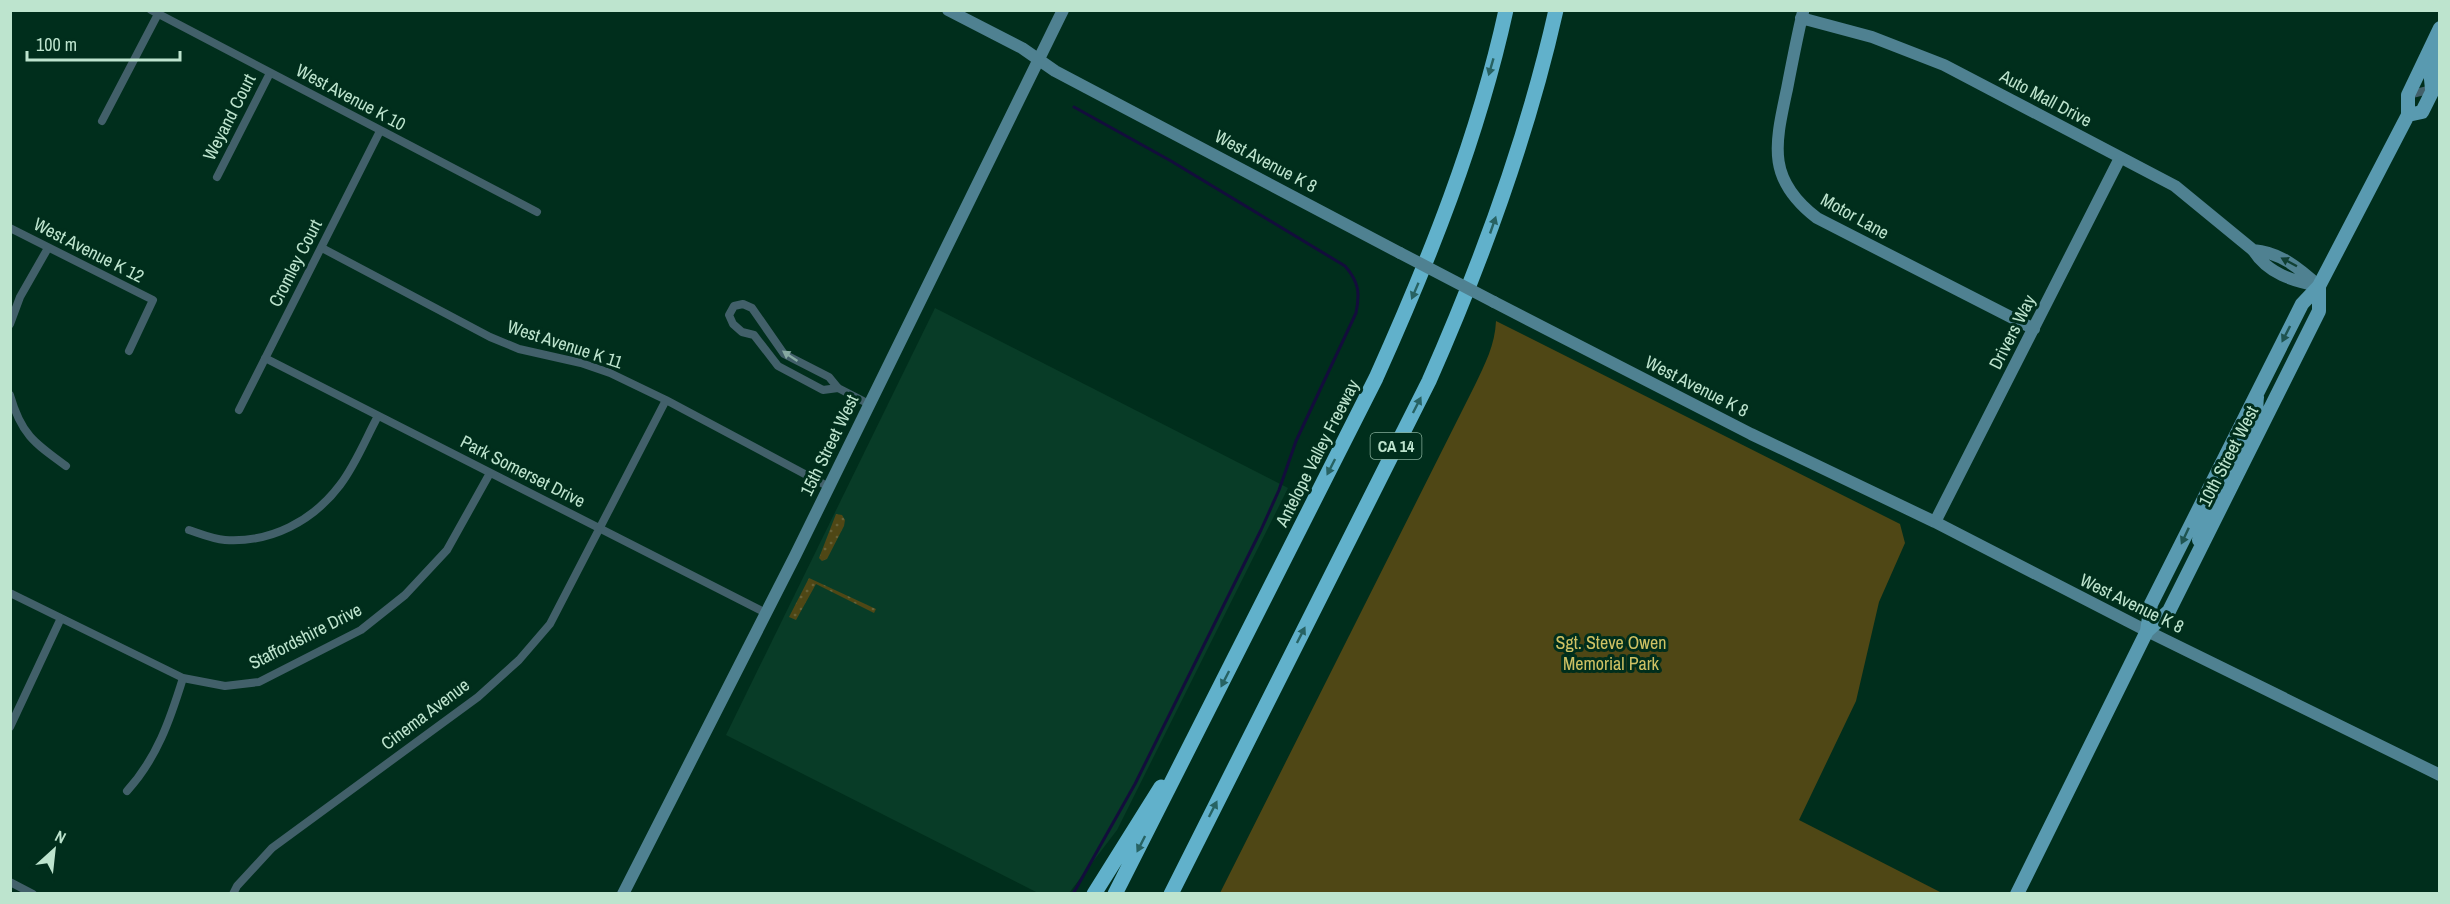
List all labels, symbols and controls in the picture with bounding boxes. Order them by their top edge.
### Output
scale bar [27,24,180,62]
text: 100 m [36,32,77,57]
street label: West Avenue K 10 [292,58,410,136]
one-way arrow [1485,58,1495,76]
street label: Auto Mall Drive [1995,63,2096,133]
street label: Weyand Court [197,69,261,165]
street label: West Avenue K 8 [1210,124,1322,198]
street label: Motor Lane [1816,187,1894,245]
street label: West Avenue K 12 [29,211,149,289]
street label: Cromley Court [262,215,328,311]
one-way arrow [1489,216,1499,234]
one-way arrow [2280,258,2298,268]
one-way arrow [1410,283,1420,301]
street label: Drivers Way [1983,290,2042,374]
street label: West Avenue K 11 [504,314,627,375]
one-way arrow [2282,325,2291,342]
street label: West Avenue K 8 [1641,349,1753,423]
one-way arrow [782,350,799,361]
street label: Antelope Valley Freeway [1269,375,1365,532]
street label: 15th Street West [794,390,864,500]
one-way arrow [1413,396,1422,413]
street label: 10th Street West [2192,401,2264,511]
street label: Park Somerset Drive [456,429,590,513]
road number: CA 14 [1370,433,1422,459]
one-way arrow [1326,459,1336,476]
one-way arrow [2180,528,2189,545]
street label: West Avenue K 8 [2076,567,2188,639]
street label: Staffordshire Drive [244,597,366,675]
one-way arrow [1296,626,1306,643]
park label: Sgt. Steve Owen Memorial Park [1556,630,1666,676]
one-way arrow [1220,671,1230,688]
street label: Cinema Avenue [376,672,474,756]
one-way arrow [1208,800,1218,818]
north arrow [24,820,84,880]
text: N [52,825,70,849]
one-way arrow [1136,836,1146,853]

